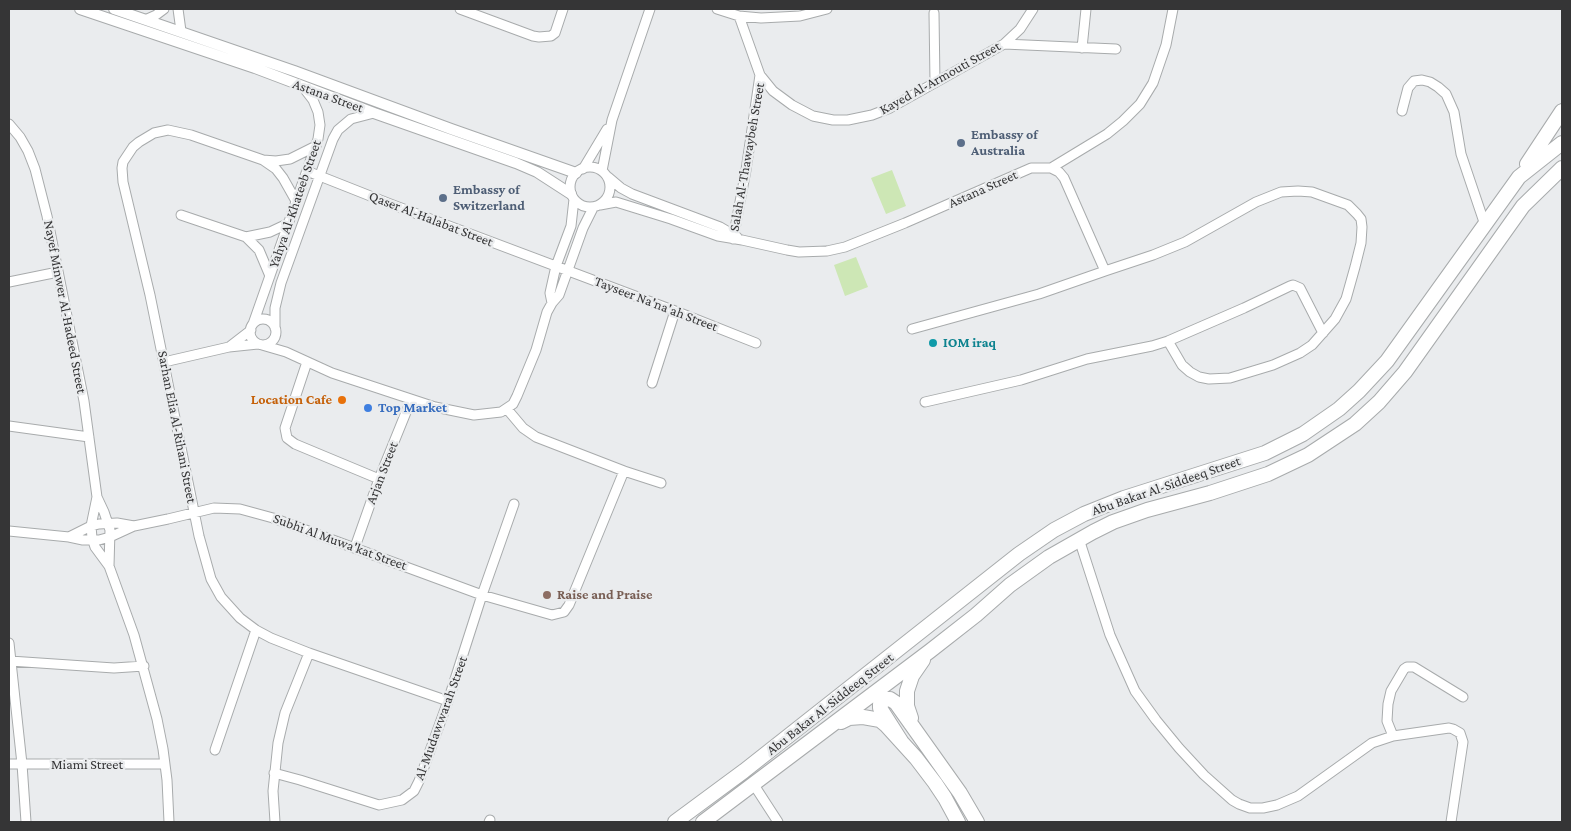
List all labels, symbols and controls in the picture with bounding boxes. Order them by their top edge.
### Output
street label: Kayed Al-Armouti Street [877,38,1003,118]
street label: Astana Street [290,75,366,117]
street label: Salah Al-Thawaybeh Street [726,81,768,233]
place label: Embassy of Australia [971,127,1038,160]
marker: Embassy of Australia [955,137,967,149]
street label: Yahya Al-Khateeb Street [265,138,325,270]
street label: Astana Street [946,166,1020,212]
place label: Embassy of Switzerland [453,182,525,214]
street label: Qaser Al-Halabat Street [367,188,495,250]
marker: Embassy of Switzerland [437,192,449,204]
street label: Nayef Minwer Al-Hadeed Street [40,219,90,395]
street label: Tayseer Na'na'ah Street [592,273,720,335]
place label: IOM iraq [943,335,996,351]
marker: IOM iraq [927,337,939,349]
street label: Sarhan Elia Al-Rihani Street [154,349,200,505]
place label: Location Cafe [251,392,332,408]
marker: Location Cafe [336,394,348,406]
place label: Top Market [378,400,447,416]
marker: Top Market [362,402,374,414]
street label: Arjan Street [362,439,402,507]
street label: Abu Bakar Al-Siddeeq Street [1089,453,1243,519]
street label: Subhi Al Muwa'kat Street [271,510,409,574]
place label: Raise and Praise [557,587,653,603]
marker: Raise and Praise [541,589,553,601]
street label: Abu Bakar Al-Siddeeq Street [763,649,897,759]
street label: Al-Mudawwarah Street [411,654,471,782]
street label: Miami Street [51,757,123,773]

